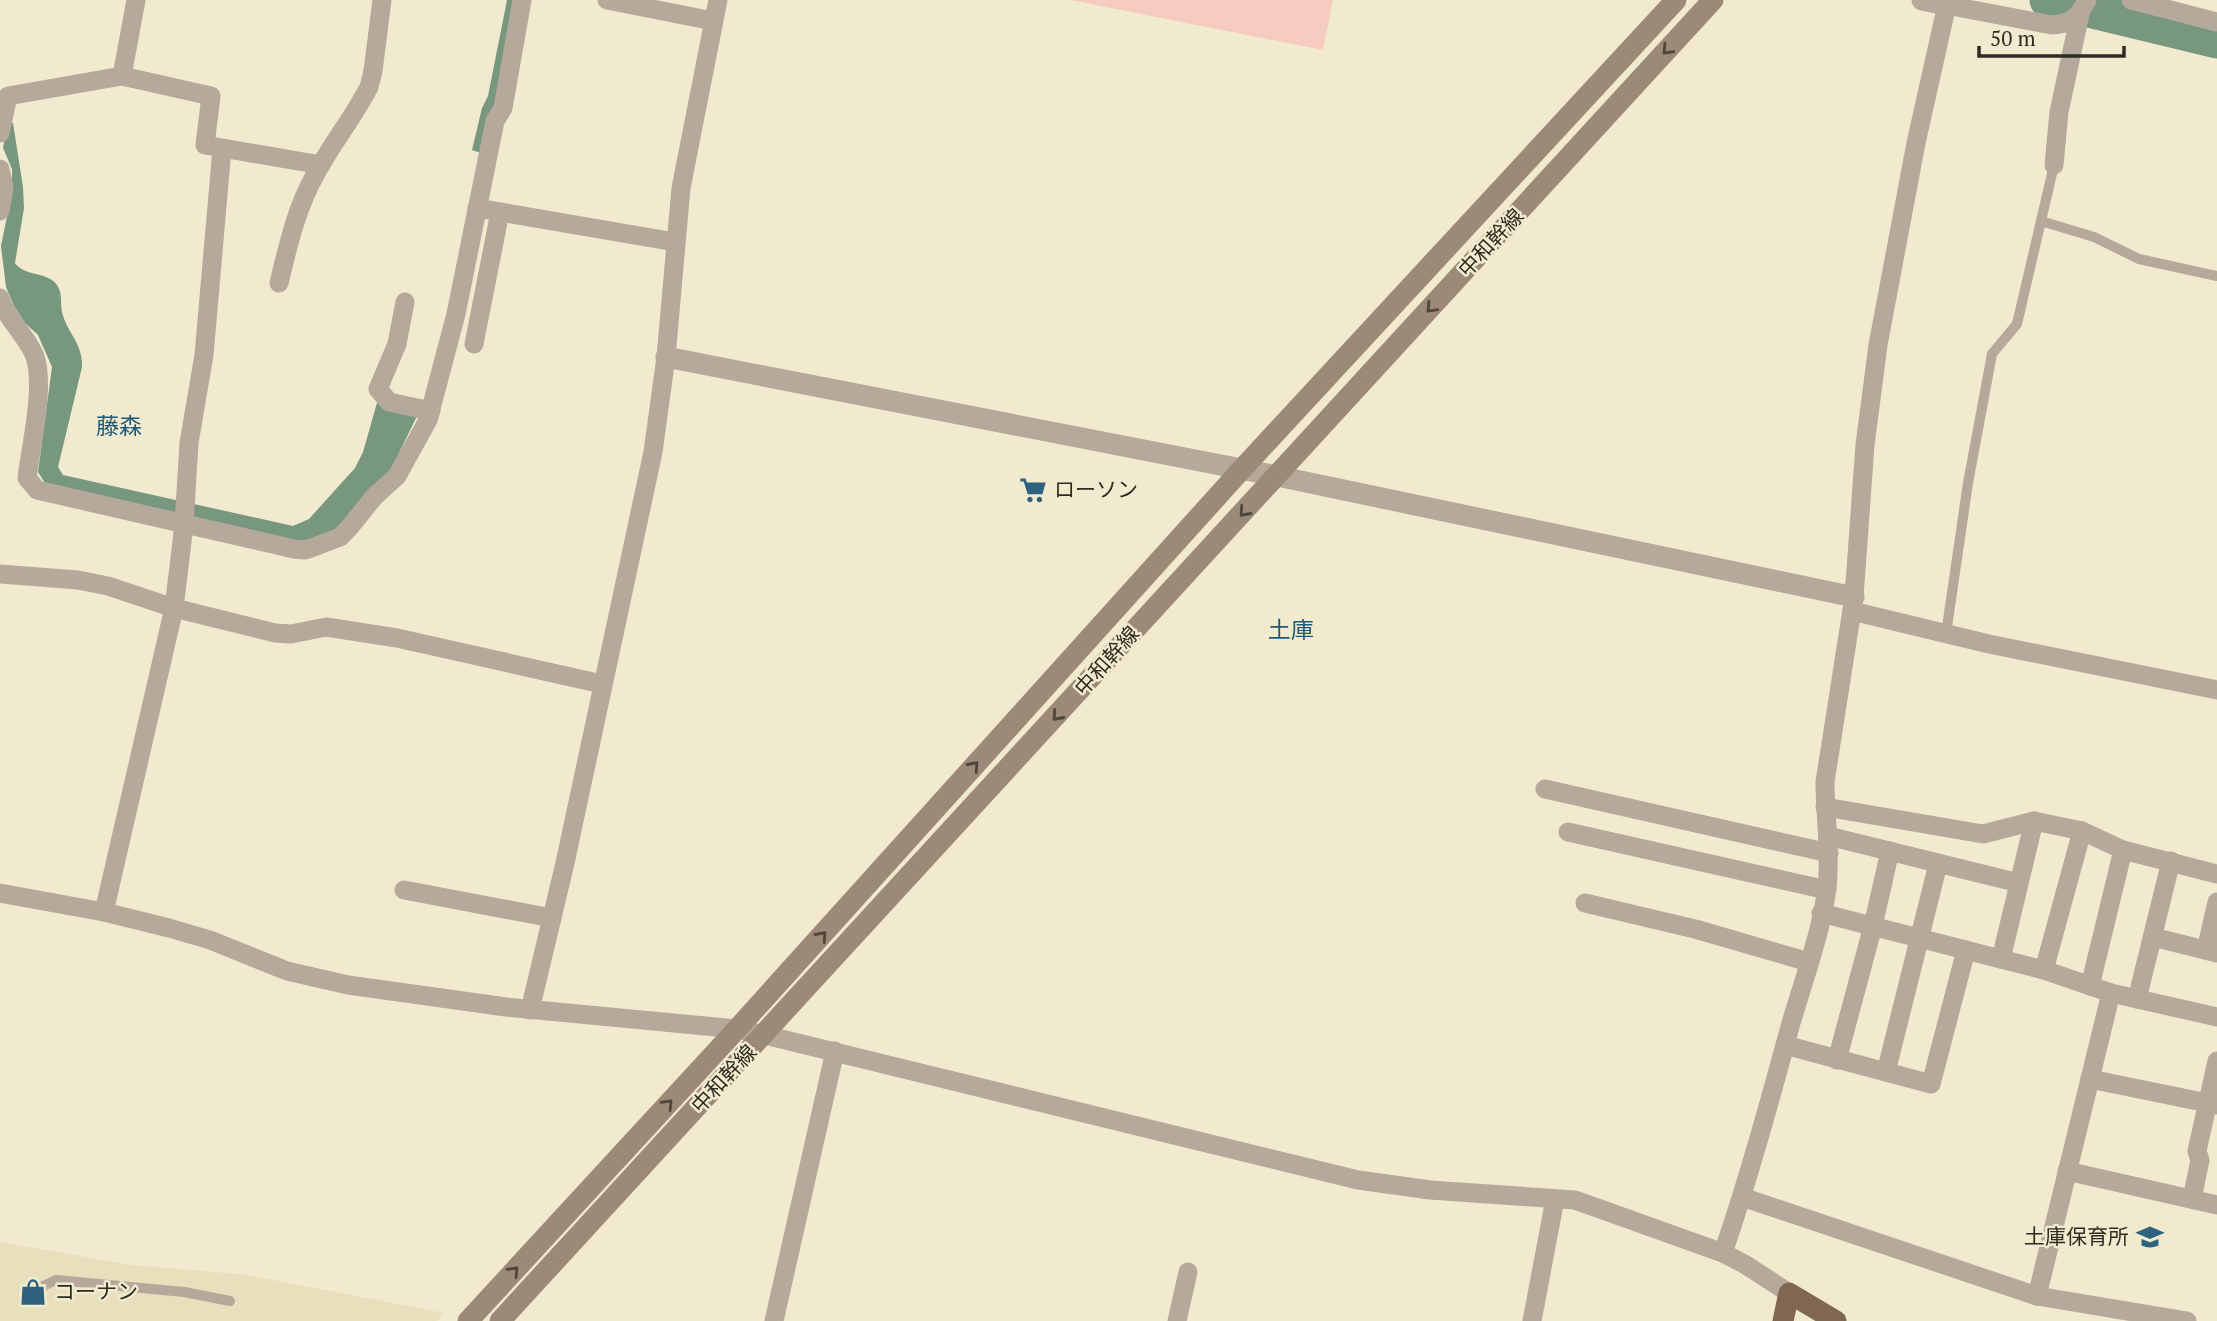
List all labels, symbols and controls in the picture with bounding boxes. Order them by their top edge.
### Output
scale bar [1979,14,2124,58]
text: 50 m [1990,24,2036,52]
one-way arrow [1663,42,1676,55]
street label: 中和幹線 [1451,202,1529,283]
one-way arrow [1426,300,1439,313]
district label: 藤森 [96,410,142,441]
supermarket icon: ローソン [1018,475,1048,505]
place label: ローソン [1054,475,1138,503]
one-way arrow [1240,504,1252,517]
district label: 土庫 [1268,614,1314,645]
street label: 中和幹線 [1068,620,1145,701]
one-way arrow [1053,708,1065,721]
one-way arrow [966,762,978,775]
one-way arrow [813,931,826,944]
street label: 中和幹線 [684,1038,762,1119]
one-way arrow [660,1099,673,1112]
place label: 土庫保育所 [2024,1222,2129,1250]
school or university icon: 土庫保育所 [2135,1222,2165,1252]
one-way arrow [506,1266,518,1279]
shop icon: コーナン [18,1277,48,1307]
place label: コーナン [54,1277,138,1305]

